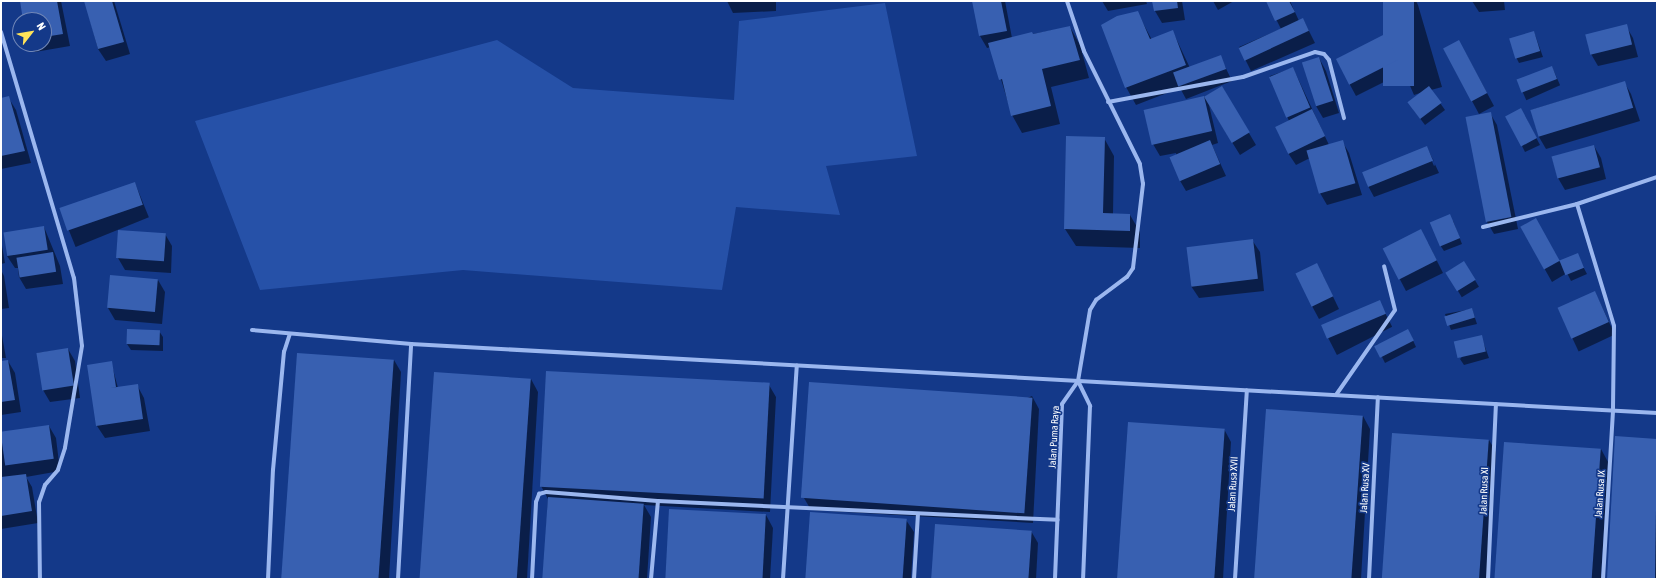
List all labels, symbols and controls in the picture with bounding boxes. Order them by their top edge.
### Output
north arrow [12,12,52,52]
text: N [35,20,48,32]
street label: Jalan Puma Raya [1046,405,1062,469]
street label: Jalan Rusa XVII [1226,456,1240,512]
street label: Jalan Rusa XV [1358,463,1372,513]
street label: Jalan Rusa XI [1477,467,1491,515]
street label: Jalan Rusa IX [1592,470,1608,518]

